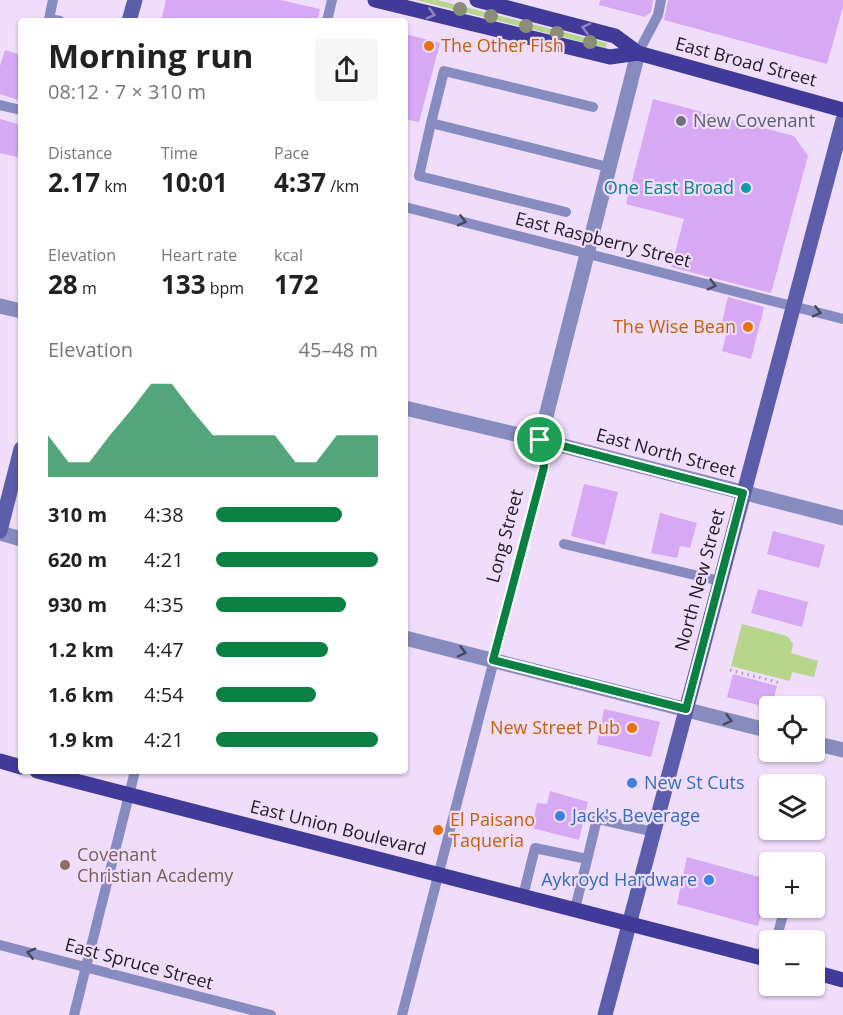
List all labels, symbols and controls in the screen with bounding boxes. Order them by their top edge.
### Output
one-way arrow [426,6,436,19]
one-way arrow [581,23,592,35]
street label: East Broad Street [673,31,820,91]
text: Morning run [48,33,254,78]
place label: The Other Fish [441,33,564,57]
button: share [315,38,378,101]
marker: The Other Fish [422,39,436,53]
text: 08:12 · 7 × 310 m [48,78,206,105]
place label: New Covenant [693,108,815,132]
marker: New Covenant [674,114,688,128]
text: Distance [48,142,112,164]
text: Time [161,142,198,164]
text: Pace [274,142,309,164]
text: 2.17 [48,164,100,200]
text: 10:01 [161,164,228,200]
text: 4:37 [274,164,326,200]
text: km [100,175,127,197]
text: /km [326,175,359,197]
place label: One East Broad [604,175,734,199]
marker: One East Broad [739,181,753,195]
street label: East Raspberry Street [513,206,694,272]
one-way arrow [457,214,467,227]
text: Elevation [48,244,116,266]
text: Heart rate [161,244,237,266]
text: kcal [274,244,303,266]
text: 28 [48,266,78,302]
text: 133 [161,266,206,302]
text: 172 [274,266,319,302]
text: m [78,277,97,299]
text: bpm [206,277,244,299]
one-way arrow [706,278,717,290]
one-way arrow [812,305,822,318]
place label: The Wise Bean [613,314,736,338]
marker: The Wise Bean [741,320,755,334]
text: Elevation [48,336,133,363]
text: 45–48 m [299,336,378,363]
pin [514,414,565,465]
street label: East North Street [594,422,739,482]
icon: arrive [523,423,556,456]
street label: Long Street [480,486,528,585]
text: 310 m [48,501,107,528]
text: 4:38 [144,501,184,528]
street label: North New Street [668,506,730,654]
text: 620 m [48,546,107,573]
text: 4:21 [144,546,184,573]
text: 930 m [48,591,107,618]
text: 4:35 [144,591,184,618]
text: 1.2 km [48,636,114,663]
text: 4:47 [144,636,184,663]
one-way arrow [457,645,467,658]
text: 1.6 km [48,681,114,708]
text: 4:54 [144,681,184,708]
map controls [759,696,825,996]
button: locate [759,696,825,762]
one-way arrow [723,713,733,726]
place label: New Street Pub [490,715,620,739]
marker: New Street Pub [625,721,639,735]
text: 1.9 km [48,726,114,753]
text: 4:21 [144,726,184,753]
place label: New St Cuts [644,770,745,794]
button: layers [759,774,825,840]
marker: New St Cuts [625,776,639,790]
street label: East Union Boulevard [248,794,429,860]
place label: Jack's Beverage [570,803,700,827]
place label: El Paisano Taqueria [450,807,535,852]
marker: Jack's Beverage [553,809,567,823]
marker: El Paisano Taqueria [431,823,445,837]
place label: Covenant Christian Academy [77,842,234,887]
button: + [759,852,825,918]
marker: Covenant Christian Academy [58,858,72,872]
place label: Aykroyd Hardware [541,867,697,891]
marker: Aykroyd Hardware [702,873,716,887]
button: − [759,930,825,996]
street label: East Spruce Street [62,932,216,994]
one-way arrow [26,948,36,961]

